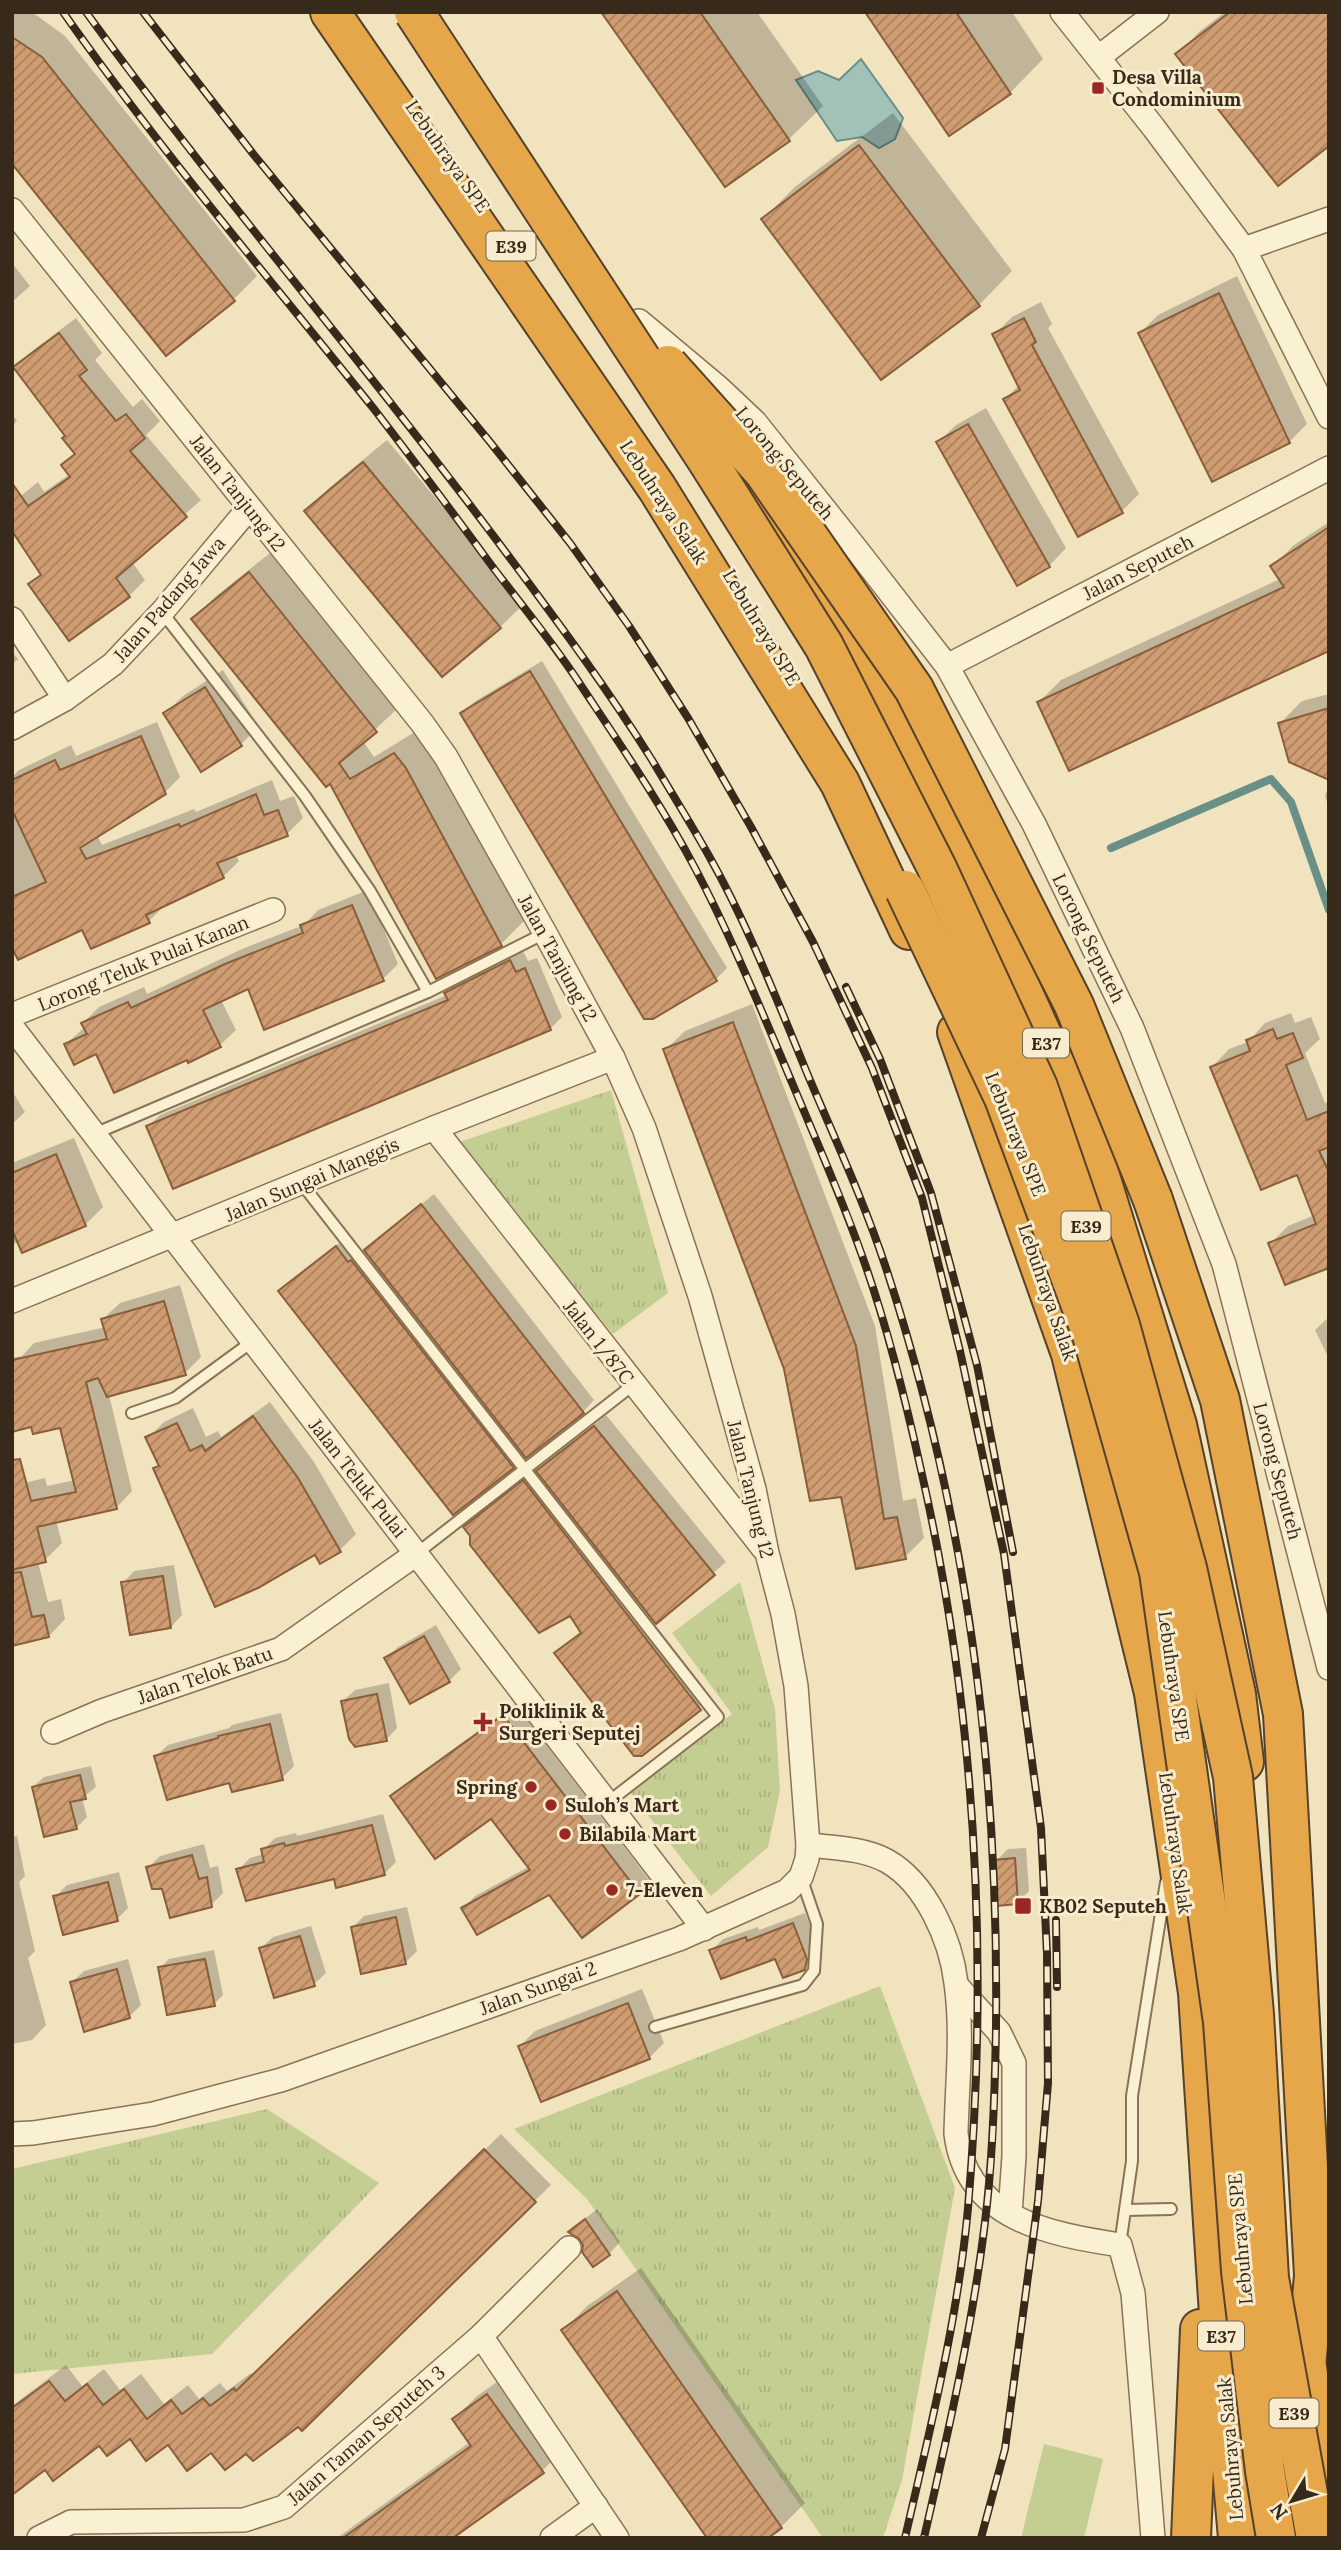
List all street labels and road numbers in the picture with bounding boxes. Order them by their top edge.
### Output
street label: Lebuhraya SPE [400,95,496,217]
road number: E39 [486,232,536,260]
street label: Lorong Seputeh [730,401,840,525]
street label: Jalan Tanjung 12 [184,429,291,556]
street label: Lebuhraya Salak [615,435,714,569]
street label: Jalan Seputeh [1078,529,1197,606]
street label: Jalan Padang Jawa [107,531,230,667]
street label: Lebuhraya SPE [718,564,806,690]
street label: Lorong Seputeh [1047,869,1131,1007]
street label: Jalan Tanjung 12 [513,889,603,1026]
street label: Lorong Teluk Pulai Kanan [34,910,252,1016]
road number: E37 [1023,1028,1069,1058]
street label: Lebuhraya SPE [980,1068,1052,1200]
street label: Jalan Sungai Manggis [220,1131,403,1227]
road number: E39 [1062,1212,1110,1240]
street label: Lebuhraya Salak [1013,1220,1083,1364]
street label: Jalan 1/87C [557,1294,639,1390]
street label: Lorong Seputeh [1248,1400,1308,1542]
street label: Jalan Teluk Pulai [303,1413,412,1542]
street label: Jalan Tanjung 12 [722,1416,780,1561]
street label: Lebuhraya SPE [1153,1609,1195,1743]
street label: Jalan Telok Batu [133,1641,276,1710]
street label: Lebuhraya Salak [1154,1770,1198,1916]
street label: Jalan Sungai 2 [475,1956,600,2021]
street label: Lebuhraya SPE [1222,2172,1258,2306]
road number: E37 [1198,2322,1244,2350]
street label: Jalan Taman Seputeh 3 [281,2360,450,2511]
street label: Lebuhraya Salak [1212,2376,1248,2521]
road number: E39 [1270,2398,1318,2428]

